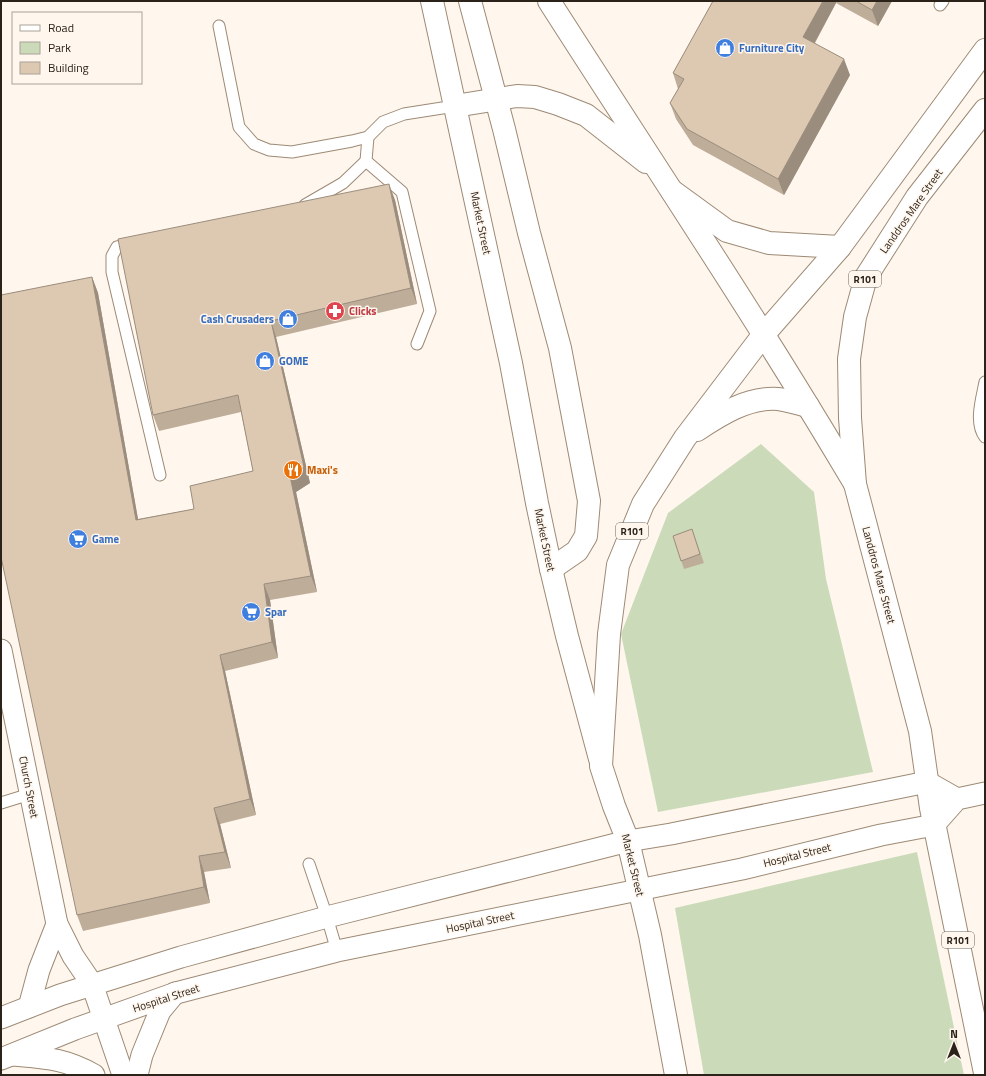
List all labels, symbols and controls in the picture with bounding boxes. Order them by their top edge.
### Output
legend [12,12,142,84]
text: Road [48,18,74,37]
shop icon: Furniture City [714,37,736,59]
text: Park [48,38,71,57]
place label: Furniture City [739,40,805,56]
text: Building [48,58,89,77]
street label: Landdros Mare Street [876,165,946,257]
street label: Market Street [467,190,495,256]
road number: R101 [849,271,881,287]
pharmacy icon: Clicks [324,300,346,322]
place label: Clicks [349,303,377,319]
shop icon: Cash Crusaders [277,308,299,330]
place label: Cash Crusaders [201,311,274,327]
shop icon: GOME [254,350,276,372]
place label: GOME [279,353,308,369]
restaurant icon: Maxi's [282,459,304,481]
place label: Maxi's [307,462,338,478]
street label: Market Street [531,507,559,573]
road number: R101 [616,523,648,539]
street label: Landdros Mare Street [858,525,900,626]
supermarket icon: Game [67,528,89,550]
place label: Game [92,531,120,547]
supermarket icon: Spar [240,601,262,623]
place label: Spar [265,604,287,620]
street label: Church Street [15,755,43,820]
street label: Market Street [618,832,649,898]
street label: Hospital Street [761,839,833,871]
street label: Hospital Street [444,907,516,937]
road number: R101 [942,932,974,948]
street label: Hospital Street [131,980,201,1016]
north arrow [934,1024,974,1064]
text: N [950,1026,958,1042]

